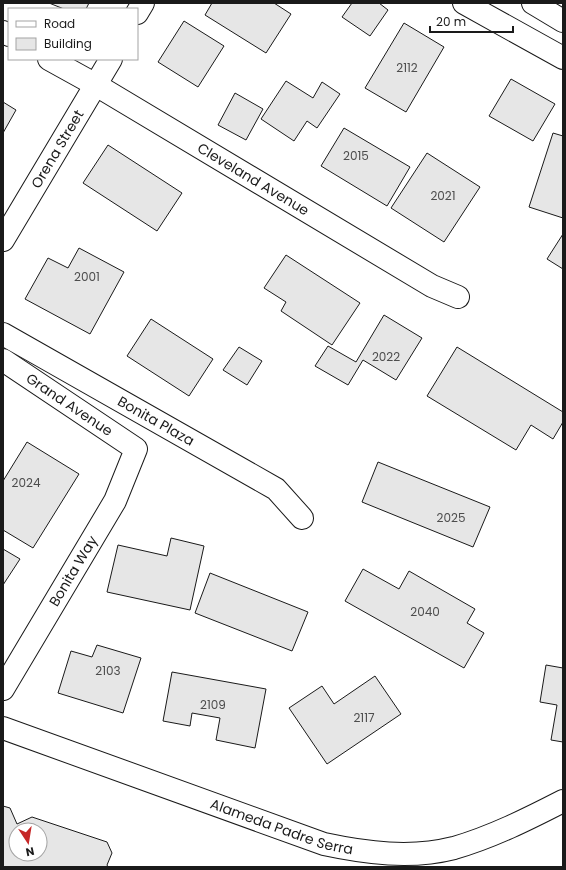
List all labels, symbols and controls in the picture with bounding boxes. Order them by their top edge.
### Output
legend [8,8,138,60]
scale bar [430,8,513,34]
text: 20 m [436,13,466,30]
text: Road [44,15,75,32]
text: Building [44,35,92,52]
house number: 2112 [396,59,418,76]
street label: Orena Street [26,106,88,192]
street label: Cleveland Avenue [194,138,313,220]
house number: 2015 [343,147,369,164]
house number: 2021 [430,187,456,204]
house number: 2001 [74,268,100,285]
house number: 2022 [372,348,400,365]
street label: Grand Avenue [22,368,117,441]
street label: Bonita Plaza [114,391,198,451]
house number: 2024 [12,474,41,491]
house number: 2025 [437,509,465,526]
street label: Bonita Way [44,532,102,610]
house number: 2040 [410,603,440,620]
house number: 2103 [95,662,121,679]
house number: 2109 [200,696,226,713]
house number: 2117 [353,709,375,726]
street label: Alameda Padre Serra [208,794,355,859]
north arrow [8,822,48,862]
text: N [24,843,36,860]

